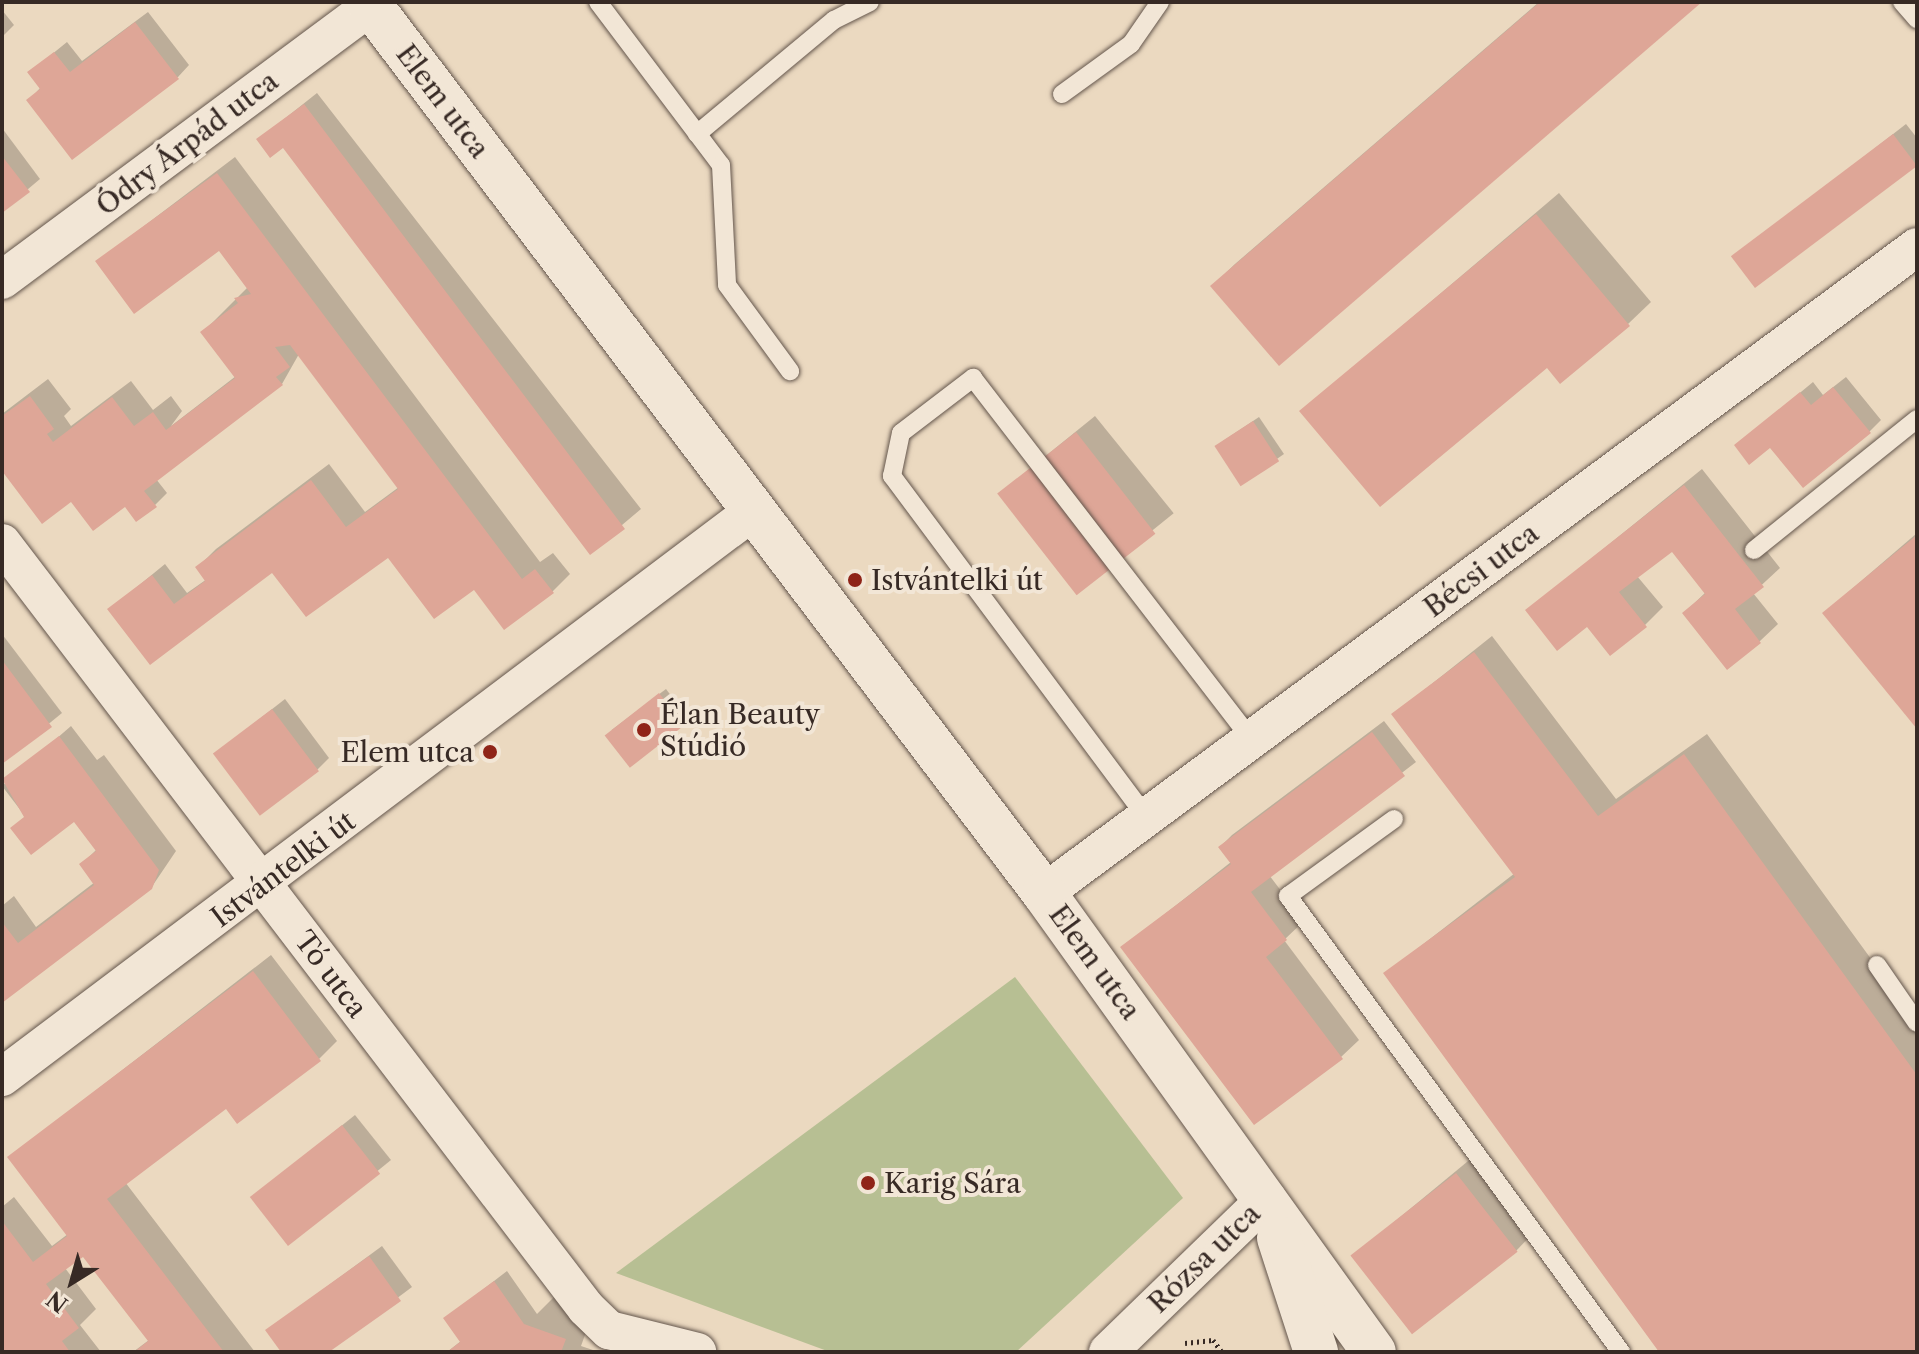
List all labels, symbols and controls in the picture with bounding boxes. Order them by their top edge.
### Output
street label: Elem utca [389,38,497,164]
street label: Ódry Árpád utca [89,63,285,223]
street label: Bécsi utca [1417,516,1545,624]
place label: Istvántelki út [871,563,1043,597]
marker: Istvántelki út [846,571,864,589]
place label: Élan Beauty Stúdió [660,697,820,763]
marker: Élan Beauty Stúdió [635,721,653,739]
place label: Elem utca [341,735,474,769]
marker: Elem utca [481,743,499,761]
street label: Istvántelki út [204,804,362,934]
street label: Elem utca [1042,898,1148,1026]
street label: Tó utca [288,924,374,1024]
place label: Karig Sára [884,1166,1021,1200]
marker: Karig Sára [859,1174,877,1192]
street label: Rózsa utca [1141,1196,1267,1320]
north arrow [32,1242,112,1322]
text: N [41,1285,73,1318]

